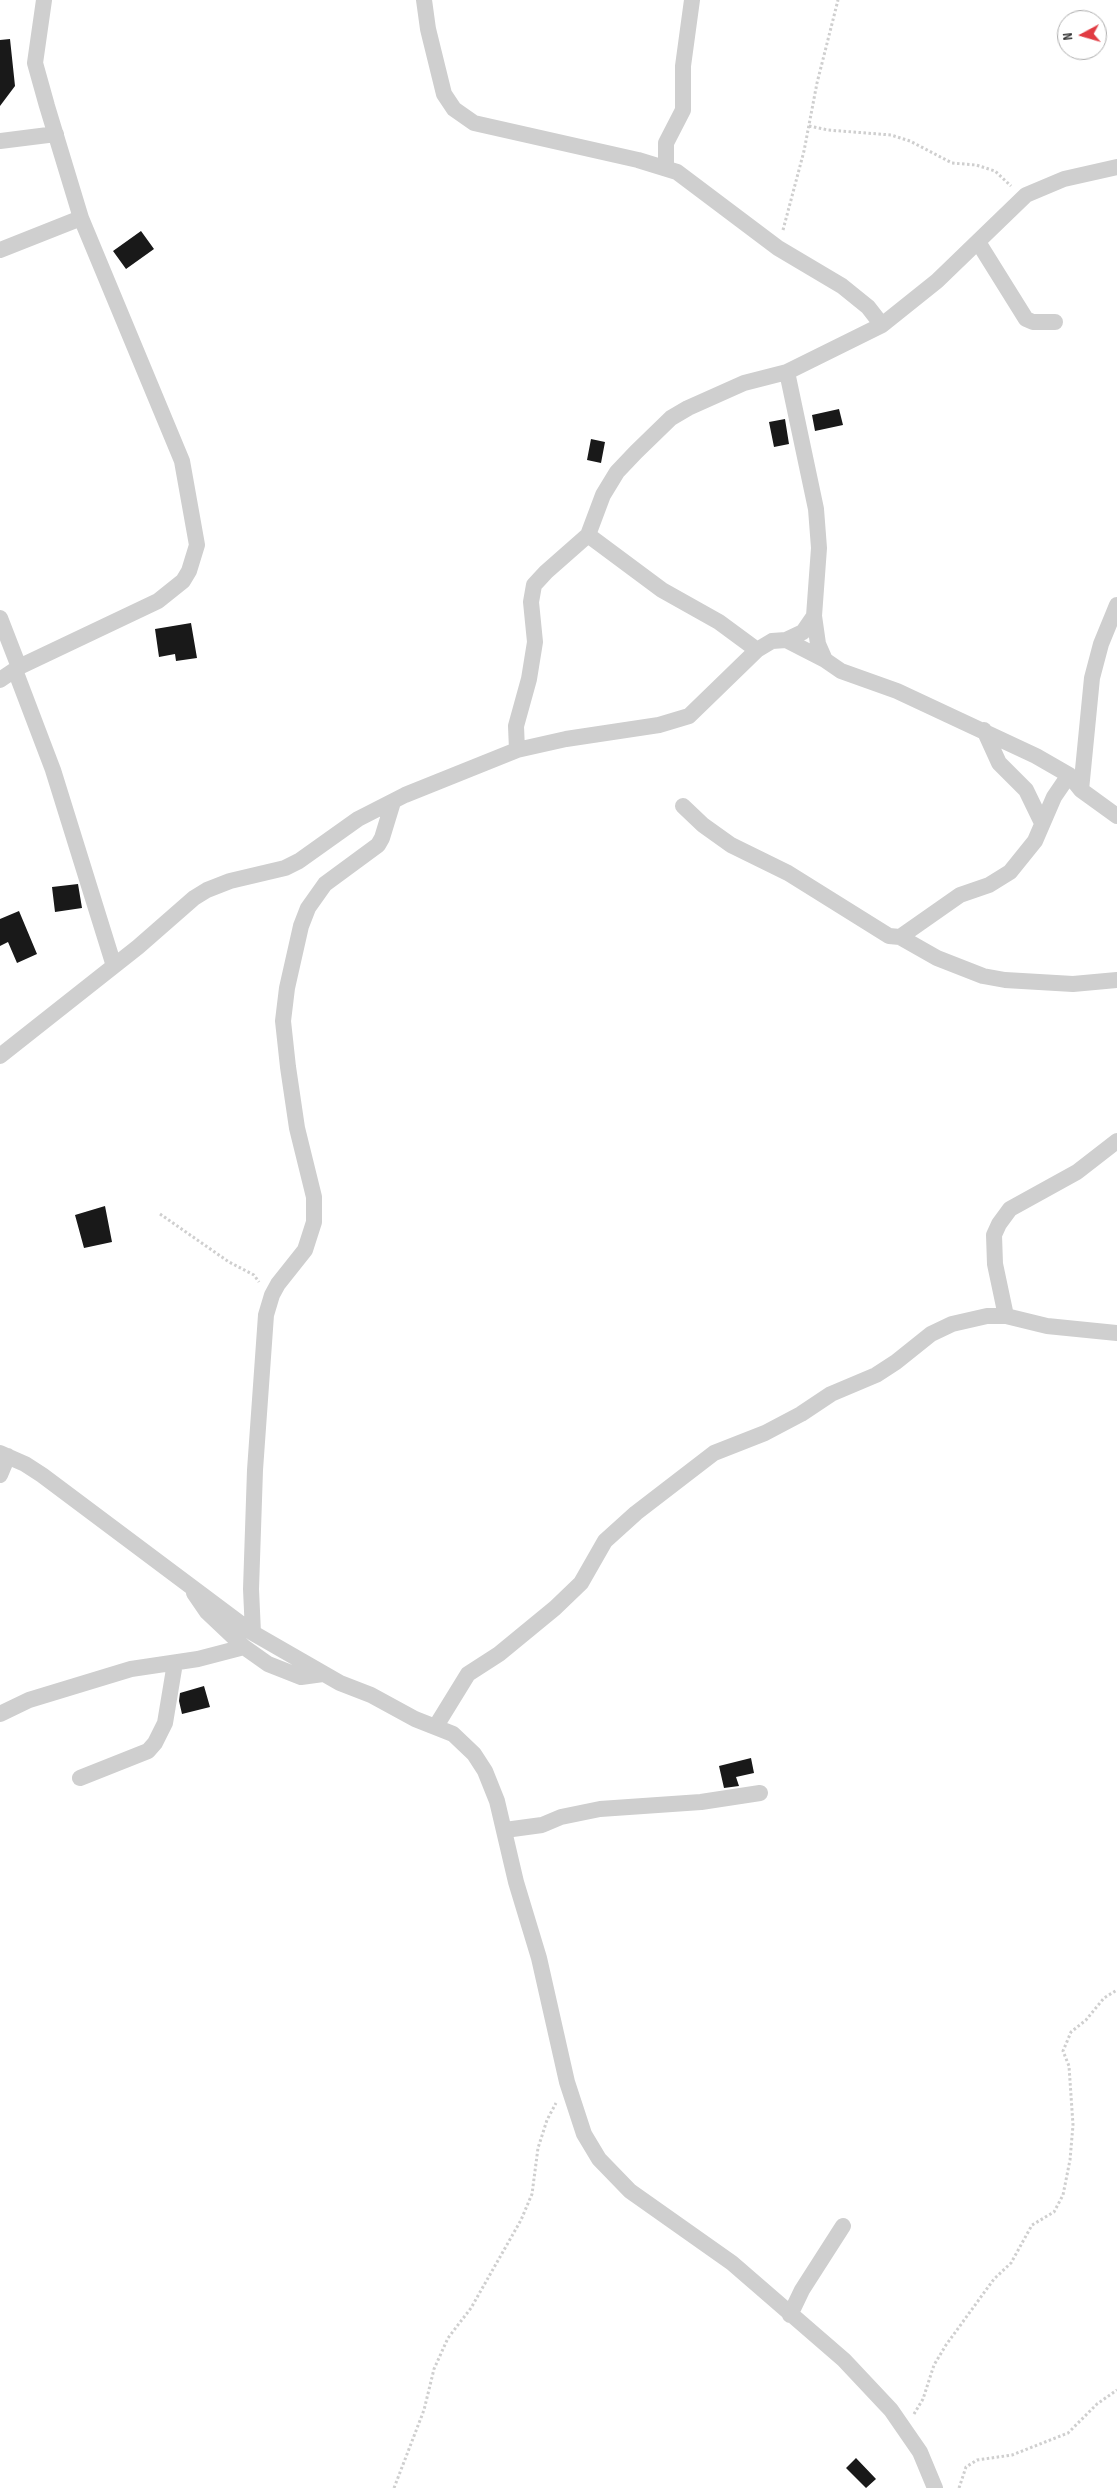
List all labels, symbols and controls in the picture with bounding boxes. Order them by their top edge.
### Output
north arrow [1057,10,1107,60]
text: N [1059,32,1076,41]

